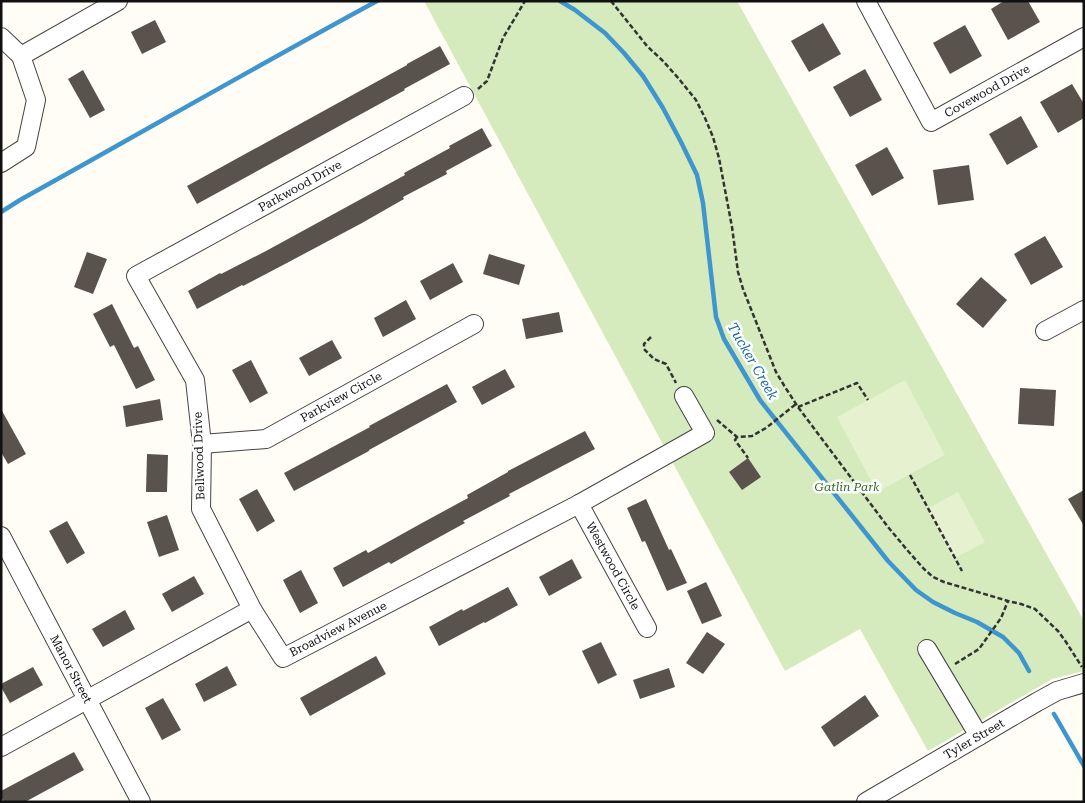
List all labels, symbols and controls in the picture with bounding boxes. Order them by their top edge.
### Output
street label: Covewood Drive [942,62,1032,120]
street label: Parkwood Drive [256,157,344,215]
water label: Tucker Creek [724,320,782,403]
street label: Parkview Circle [298,369,384,425]
street label: Bellwood Drive [190,411,208,500]
park label: Gatlin Park [815,480,880,494]
street label: Westwood Circle [583,520,643,613]
street label: Broadview Avenue [287,598,389,660]
street label: Manor Street [47,632,95,706]
street label: Tyler Street [941,716,1007,762]

